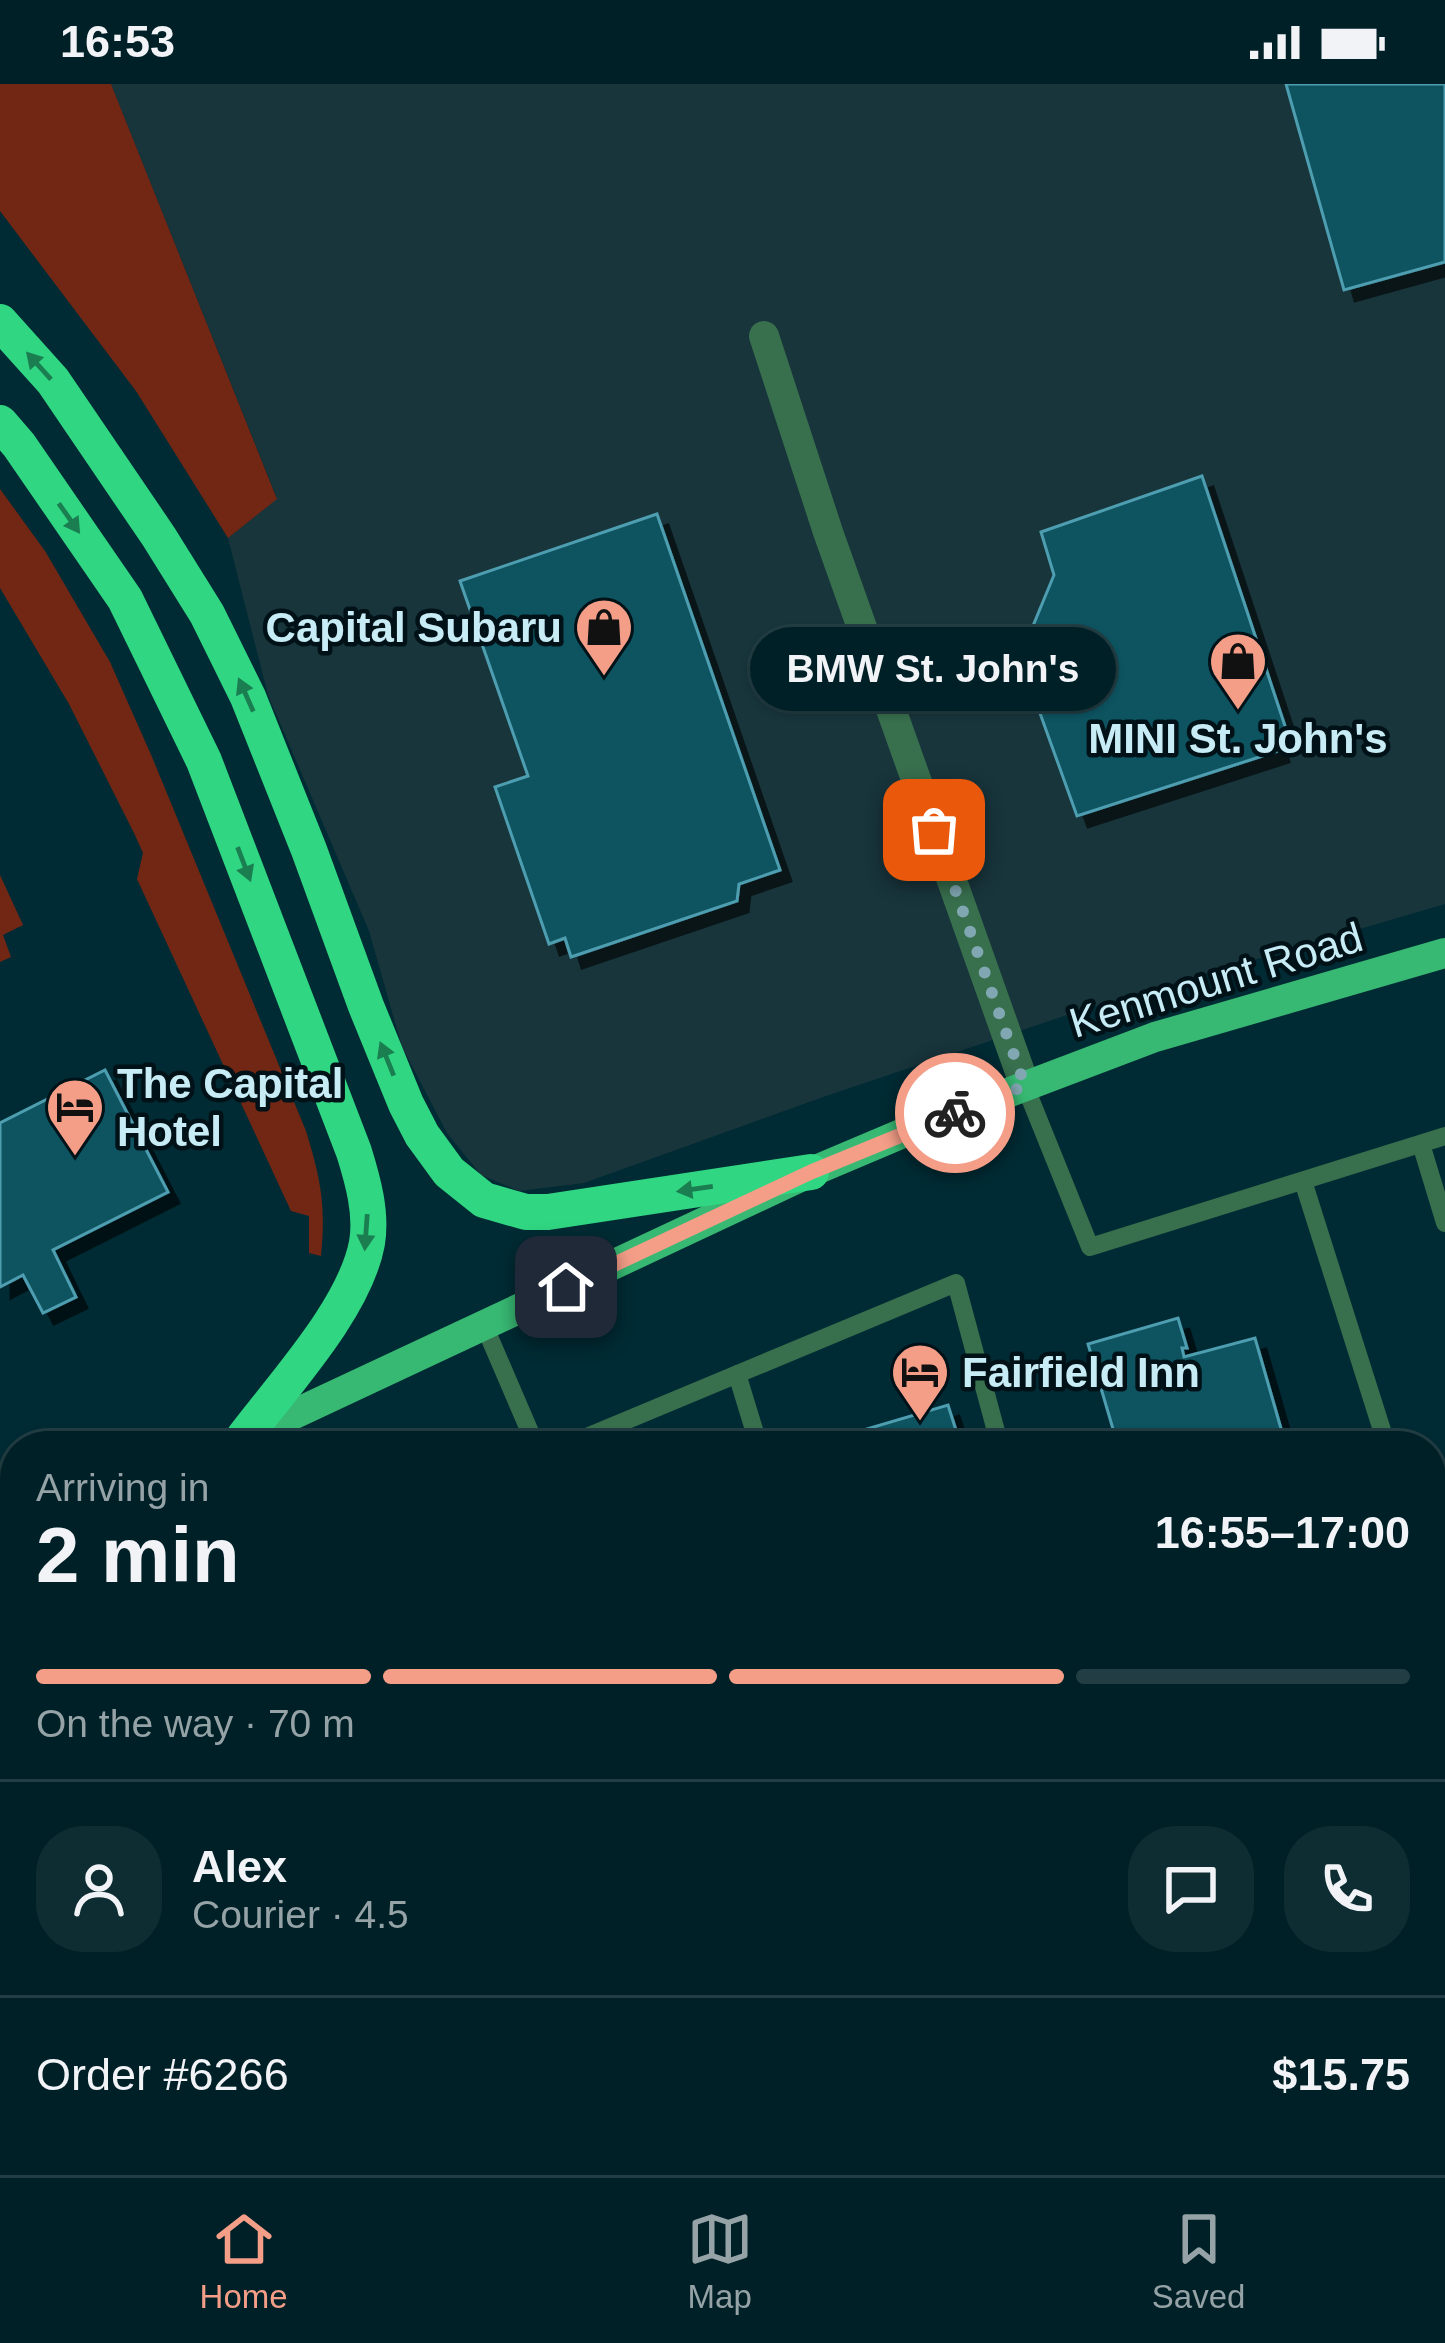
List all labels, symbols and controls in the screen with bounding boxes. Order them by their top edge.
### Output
text: 16:53 [60,16,175,67]
one-way arrow [26,351,53,380]
one-way arrow [57,501,80,534]
shop icon: Capital Subaru [573,596,635,678]
place label: Capital Subaru [266,604,562,651]
callout: BMW St. John's [751,626,1117,710]
shop icon: MINI St. John's [1207,630,1269,712]
text: BMW St. John's [786,647,1080,690]
one-way arrow [236,677,256,712]
place label: MINI St. John's [1088,715,1388,762]
pin [883,779,985,881]
icon: bag [901,797,967,863]
one-way arrow [235,847,254,883]
street label: Kenmount Road [1064,913,1368,1047]
one-way arrow [377,1040,396,1076]
courier [895,1053,1015,1173]
place label: The Capital Hotel [117,1060,343,1155]
hotel icon: The Capital Hotel [44,1076,106,1158]
icon: bike [922,1080,988,1146]
one-way arrow [676,1180,714,1199]
one-way arrow [356,1214,375,1251]
pin [515,1236,617,1338]
icon: home [533,1254,599,1320]
hotel icon: Fairfield Inn [889,1341,951,1423]
place label: Fairfield Inn [962,1349,1200,1396]
text: Arriving in [36,1466,209,1509]
text: 16:55–17:00 [1155,1507,1410,1558]
text: 2 min [36,1511,240,1599]
text: On the way · 70 m [36,1702,355,1745]
button: person [36,1826,162,1952]
button: chat [1128,1826,1254,1952]
button: phone [1284,1826,1410,1952]
text: Alex [192,1841,287,1892]
text: Courier · 4.5 [192,1893,409,1936]
text: Order #6266 [36,2049,289,2100]
text: $15.75 [1272,2049,1410,2100]
tab: Home [200,2206,288,2316]
tab: Map [687,2206,753,2316]
tab: Saved [1152,2206,1245,2316]

